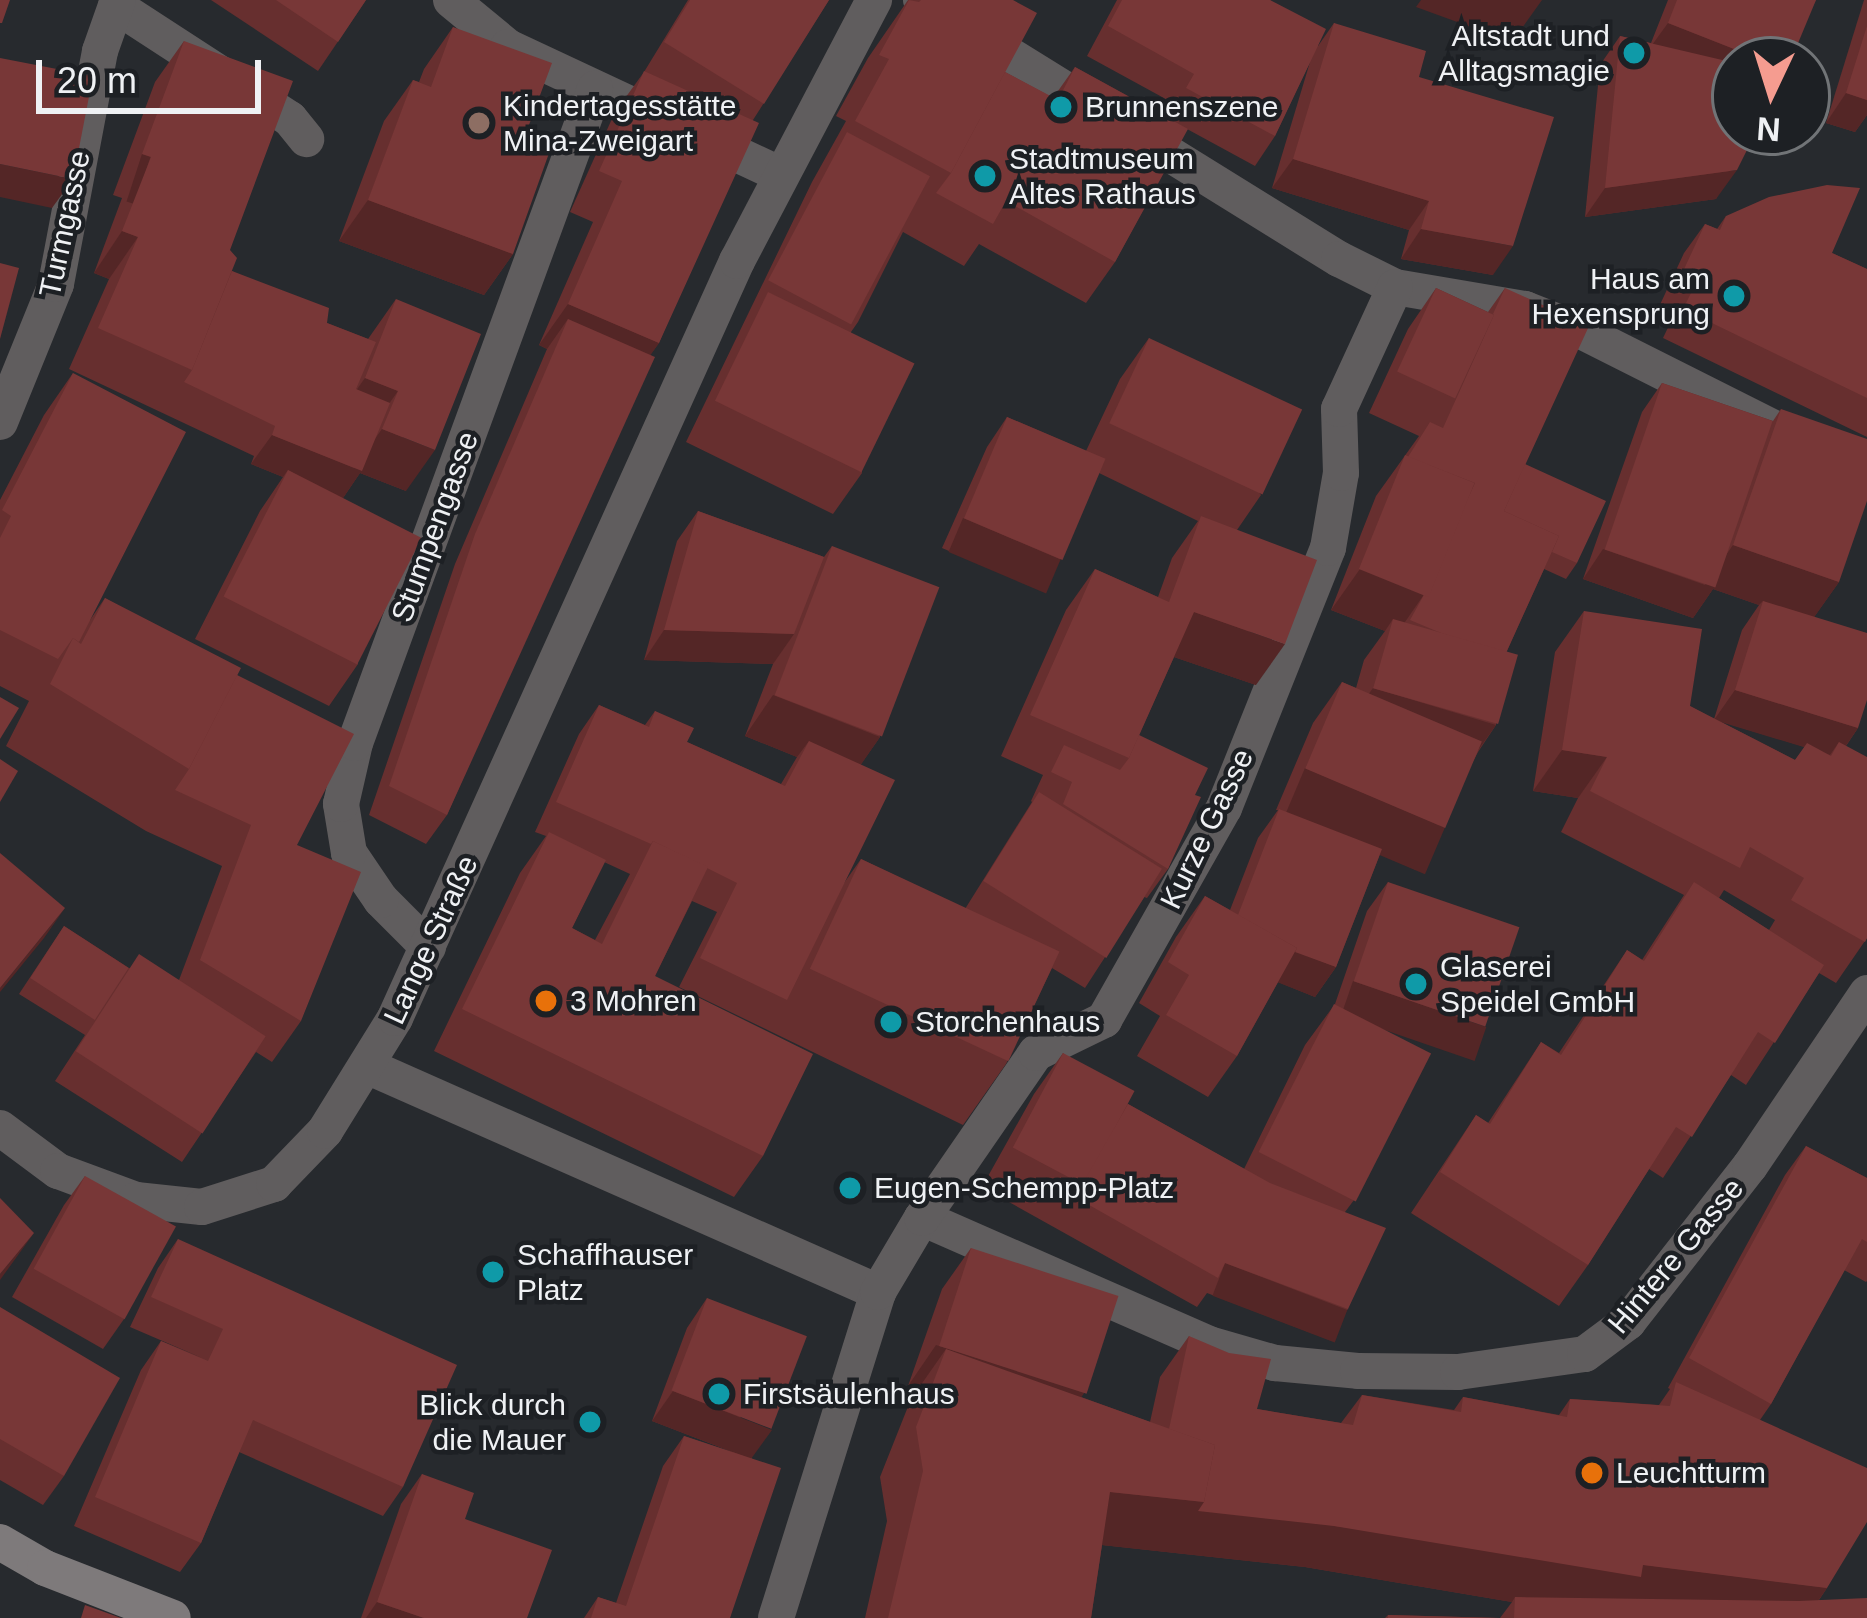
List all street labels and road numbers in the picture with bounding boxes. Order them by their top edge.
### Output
street label: Turmgasse [32,147,98,301]
street label: Stumpengasse [384,427,486,627]
street label: Kurze Gasse [1153,743,1261,915]
street label: Lange Straße [376,850,486,1030]
street label: Hintere Gasse [1601,1171,1751,1341]

